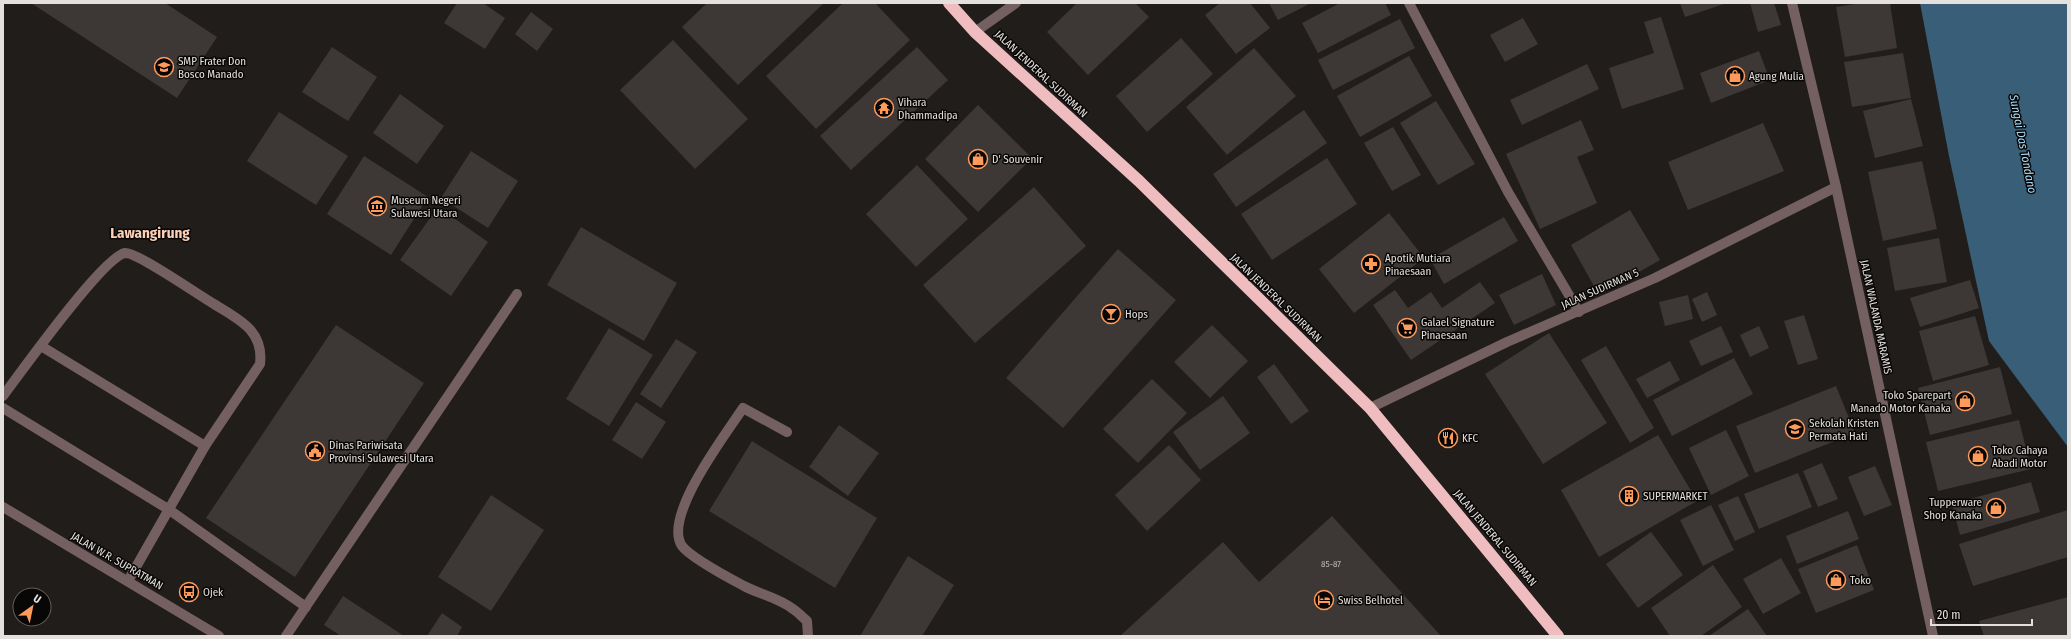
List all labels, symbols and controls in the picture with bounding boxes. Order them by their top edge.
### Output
street label: JALAN JENDERAL SUDIRMAN [992,28,1090,120]
place label: SMP Frater Don Bosco Manado [178,55,246,81]
school or university icon: SMP Frater Don Bosco Manado [153,56,175,78]
shop icon: Agung Mulia [1724,65,1746,87]
place label: Agung Mulia [1749,70,1804,83]
water label: Sungai Das Tondano [2006,92,2039,195]
place label: Vihara Dhammadipa [898,96,958,122]
temple icon: Vihara Dhammadipa [873,97,895,119]
shop icon: D' Souvenir [967,148,989,170]
place label: D' Souvenir [992,153,1043,166]
place label: Museum Negeri Sulawesi Utara [391,194,461,220]
museum icon: Museum Negeri Sulawesi Utara [366,195,388,217]
district label: Lawangirung [110,224,190,242]
street label: JALAN JENDERAL SUDIRMAN [1228,251,1324,345]
place label: Apotik Mutiara Pinaesaan [1385,252,1451,278]
pharmacy icon: Apotik Mutiara Pinaesaan [1360,253,1382,275]
street label: JALAN WALANDA MARAMIS [1858,259,1895,376]
street label: JALAN SUDIRMAN 5 [1559,266,1641,312]
bar icon: Hops [1100,303,1122,325]
place label: Hops [1125,308,1148,321]
place label: Galael Signature Pinaesaan [1421,316,1495,342]
supermarket icon: Galael Signature Pinaesaan [1396,317,1418,339]
place label: Toko Sparepart Manado Motor Kanaka [1850,389,1951,415]
shop icon: Toko Sparepart Manado Motor Kanaka [1954,390,1976,412]
place label: Sekolah Kristen Permata Hati [1809,417,1879,443]
school or university icon: Sekolah Kristen Permata Hati [1784,418,1806,440]
restaurant icon: KFC [1437,427,1459,449]
place label: KFC [1462,432,1478,445]
place label: Dinas Pariwisata Provinsi Sulawesi Utara [329,439,434,465]
public building icon: Dinas Pariwisata Provinsi Sulawesi Utara [304,440,326,462]
place label: Toko Cahaya Abadi Motor [1992,444,2048,470]
shop icon: Toko Cahaya Abadi Motor [1967,445,1989,467]
building icon: SUPERMARKET [1618,485,1640,507]
street label: JALAN JENDERAL SUDIRMAN [1451,487,1539,589]
place label: SUPERMARKET [1643,490,1708,503]
place label: Tupperware Shop Kanaka [1924,496,1982,522]
shop icon: Tupperware Shop Kanaka [1985,497,2007,519]
street label: JALAN W.R. SUPRATMAN [69,529,165,593]
house number: 85-87 [1321,559,1341,569]
shop icon: Toko [1825,569,1847,591]
place label: Toko [1850,574,1871,587]
bus stop icon: Ojek [178,581,200,603]
place label: Ojek [203,586,224,599]
north arrow [12,587,52,627]
hotel icon: Swiss Belhotel [1313,589,1335,611]
text: U [31,592,43,606]
place label: Swiss Belhotel [1338,594,1403,607]
scale bar [1931,601,2032,627]
text: 20 m [1937,608,1961,622]

